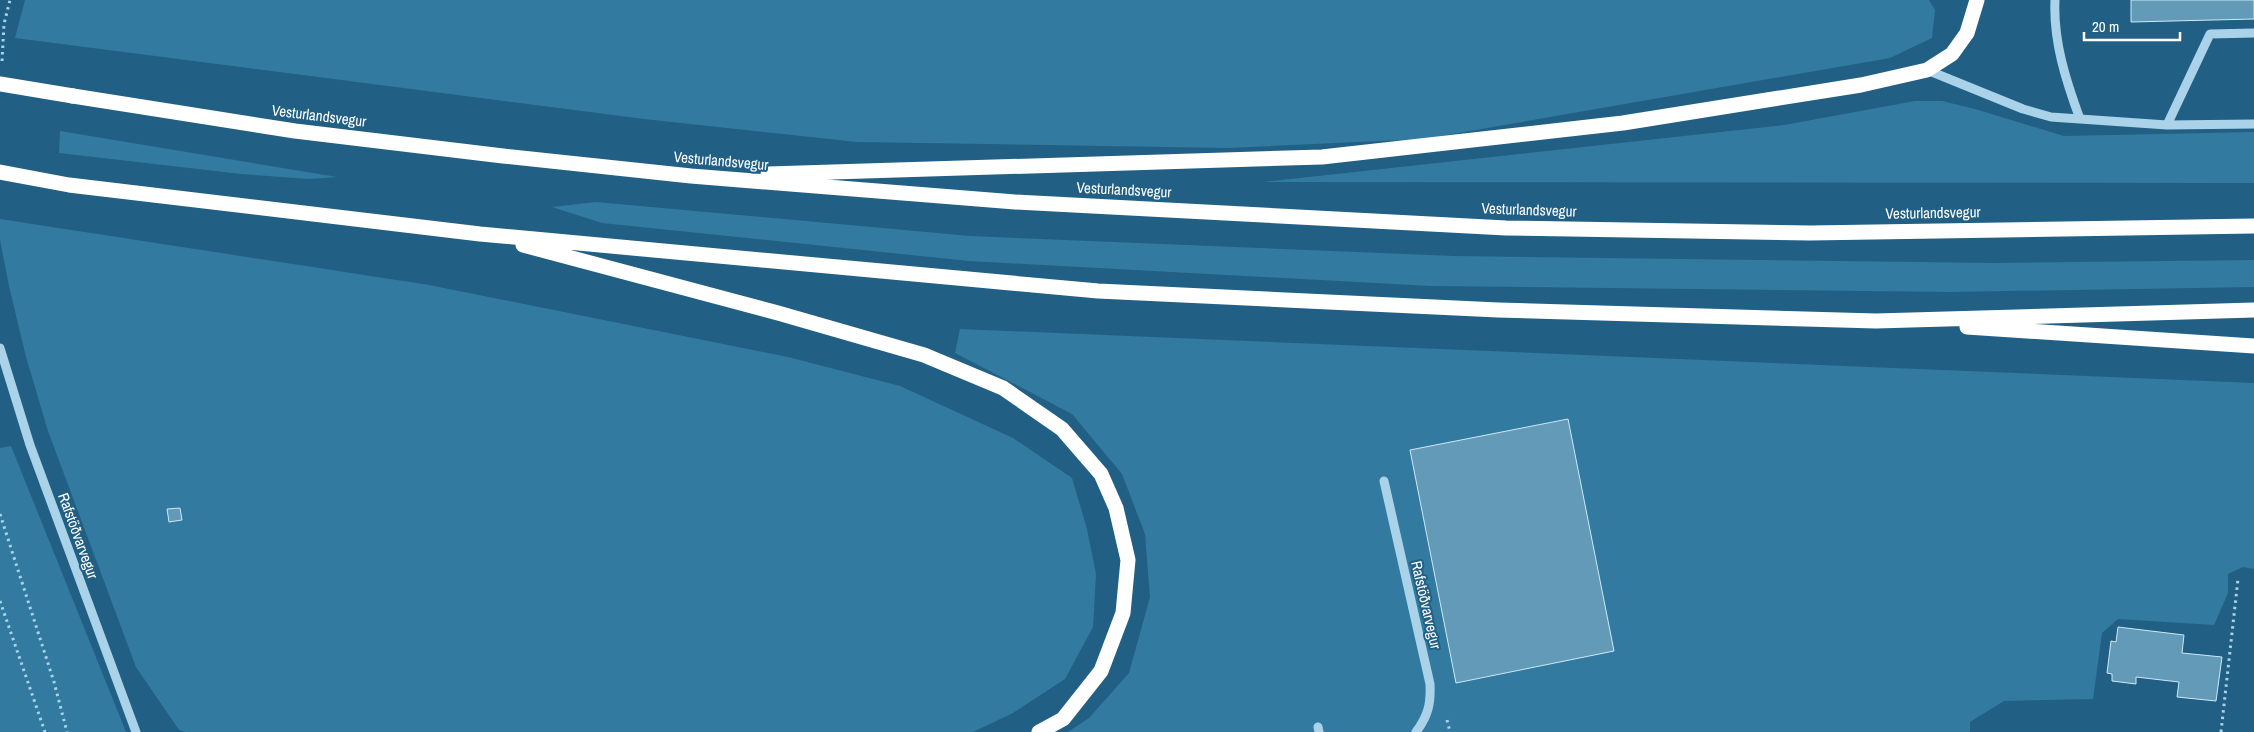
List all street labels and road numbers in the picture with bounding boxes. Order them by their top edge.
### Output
street label: Vesturlandsvegur [271,99,368,132]
street label: Vesturlandsvegur [673,146,769,175]
street label: Vesturlandsvegur [1076,177,1172,202]
street label: Vesturlandsvegur [1481,197,1577,222]
street label: Vesturlandsvegur [1885,201,1981,224]
street label: Rafstöðvarvegur [53,490,104,582]
street label: Rafstöðvarvegur [1406,559,1447,651]

